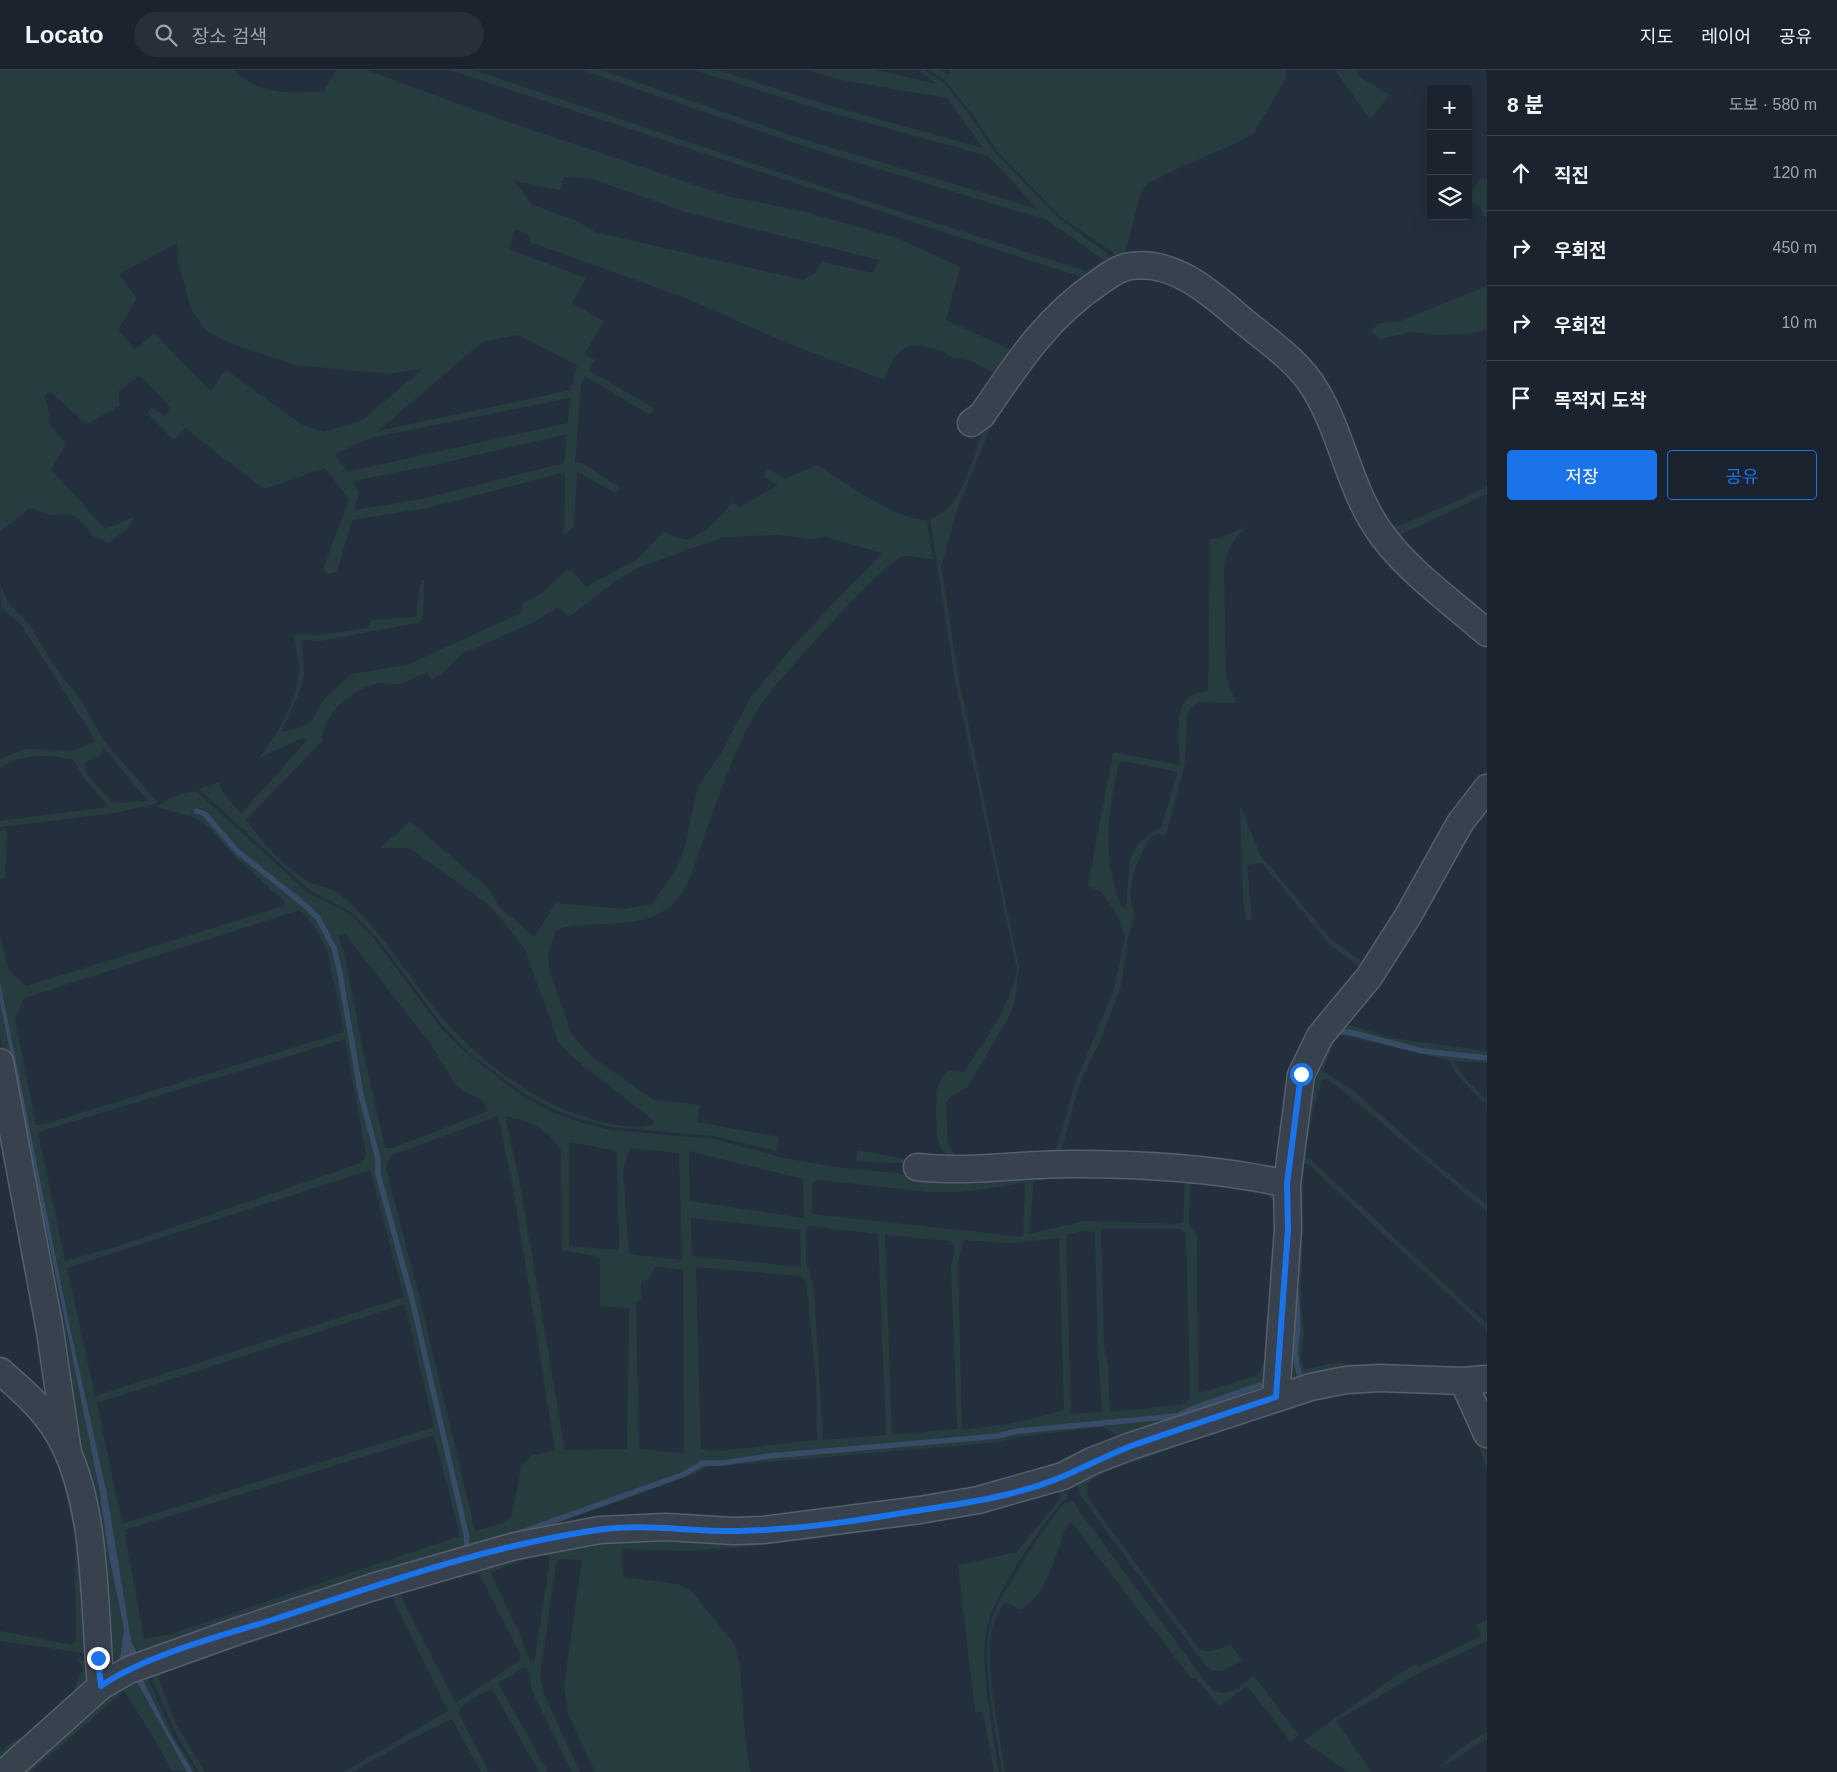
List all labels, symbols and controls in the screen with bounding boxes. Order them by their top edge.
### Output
search box [134,12,484,57]
text: Locato [25,21,104,48]
icon: search [152,21,180,49]
text: 장소 검색 [192,26,267,47]
text: 지도 [1640,27,1673,47]
text: 레이어 [1701,27,1751,47]
text: 공유 [1779,27,1812,47]
map controls [1427,85,1472,220]
button: + [1427,85,1472,130]
text: 8 분 [1507,93,1544,116]
text: 도보 · 580 m [1729,96,1817,113]
button: − [1427,130,1472,175]
icon: ahead [1507,159,1535,187]
text: 120 m [1773,164,1817,181]
text: 직진 [1554,165,1589,186]
button: layers [1427,175,1472,220]
icon: right [1507,234,1535,262]
text: 450 m [1773,239,1817,256]
text: 우회전 [1554,240,1606,261]
icon: right [1507,309,1535,337]
text: 10 m [1781,314,1817,331]
text: 우회전 [1554,315,1606,336]
icon: arrive [1507,384,1535,412]
text: 목적지 도착 [1554,390,1647,411]
button: 저장 [1507,450,1657,500]
button: 공유 [1667,450,1817,500]
route start [1290,1063,1313,1086]
route end [87,1647,110,1670]

